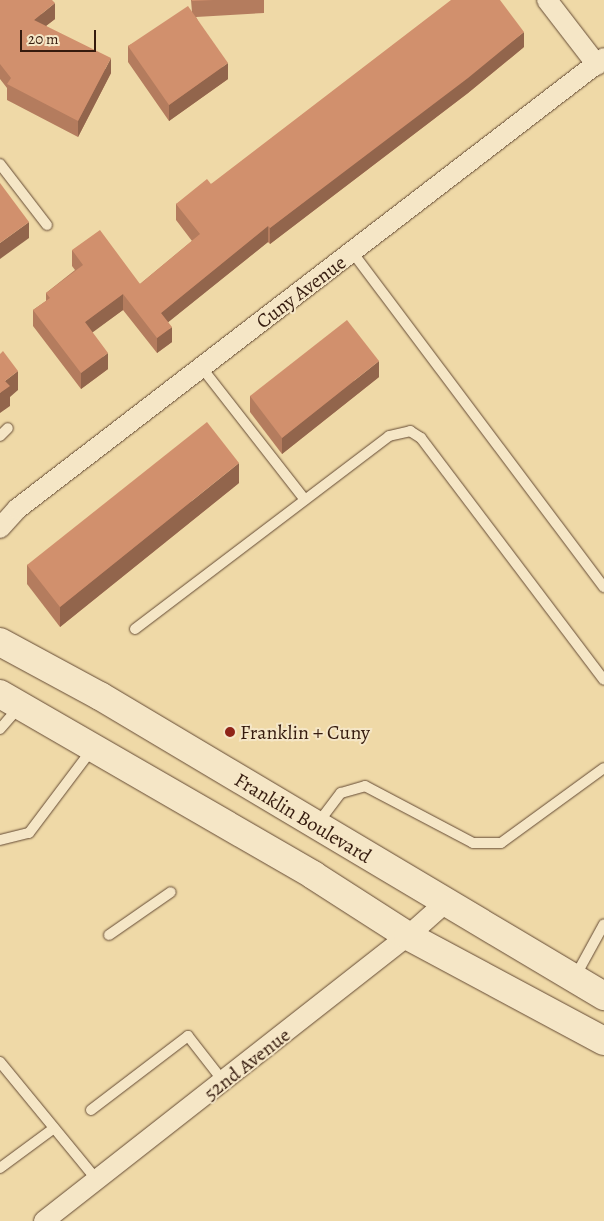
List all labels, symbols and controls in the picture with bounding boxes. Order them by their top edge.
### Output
scale bar [22,20,99,52]
text: 20 m [28,29,59,49]
street label: Cuny Avenue [251,250,351,334]
place label: Franklin + Cuny [240,720,370,744]
marker: Franklin + Cuny [224,726,236,738]
street label: Franklin Boulevard [230,768,376,868]
street label: 52nd Avenue [199,1023,295,1105]

